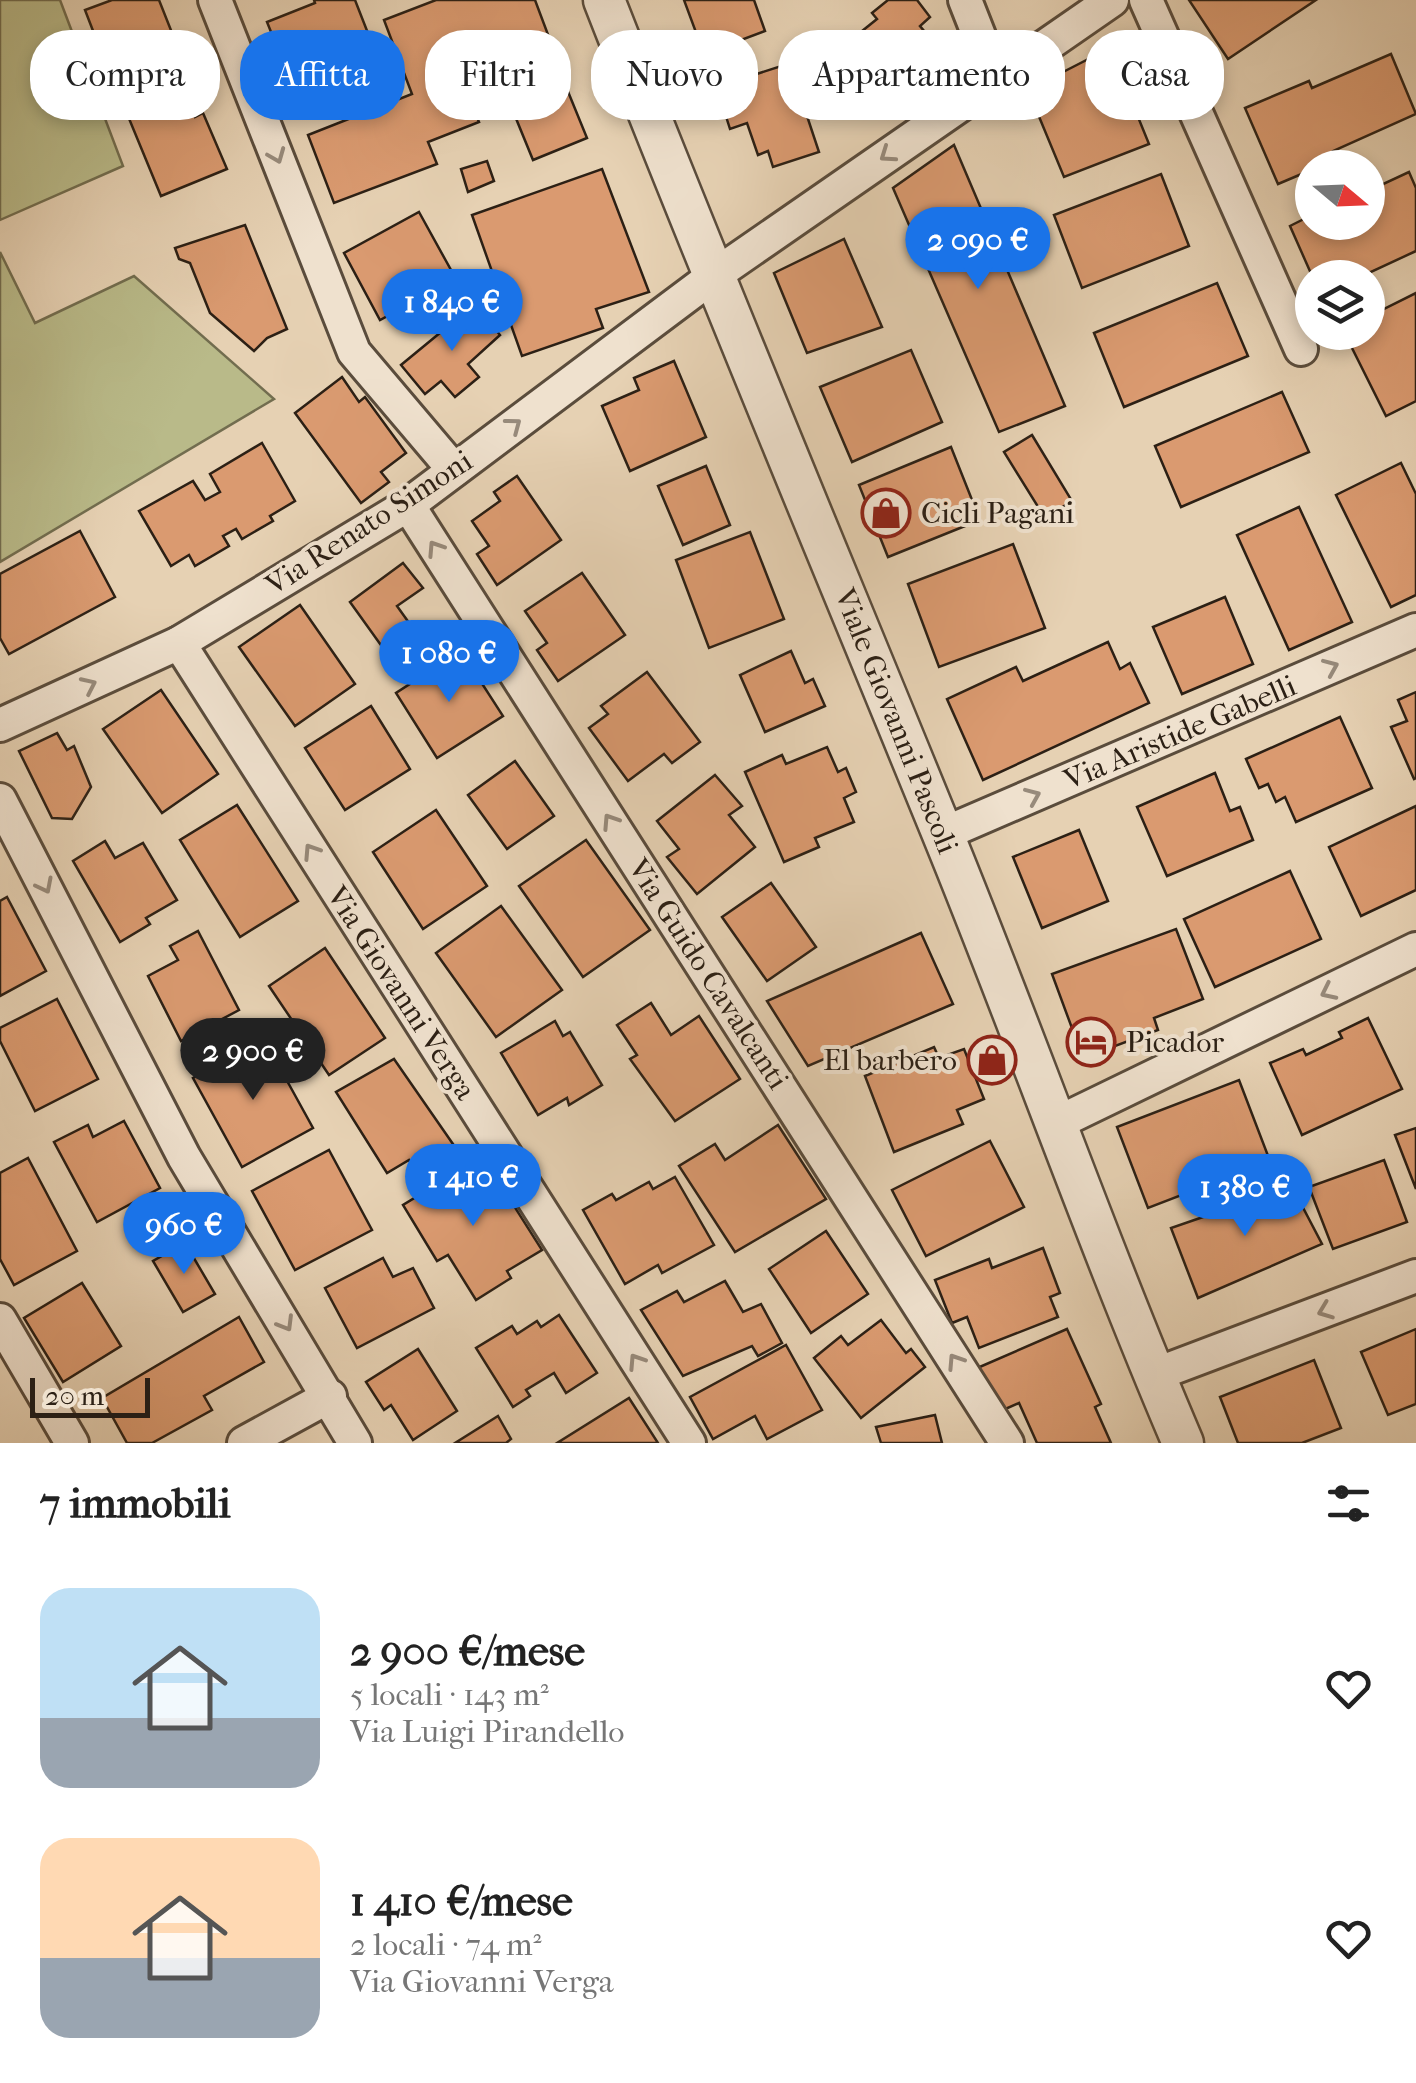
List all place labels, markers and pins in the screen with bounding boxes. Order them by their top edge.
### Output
pin: 2 090 € [886,207,1070,292]
pin: 1 840 € [360,269,544,354]
shop icon: Cicli Pagani [860,487,912,539]
place label: Cicli Pagani [921,496,1074,531]
pin: 1 080 € [357,620,541,705]
hotel icon: Picador [1065,1016,1117,1068]
pin: 2 900 € [161,1018,345,1103]
place label: Picador [1126,1025,1224,1060]
shop icon: El barbero [966,1034,1018,1086]
place label: El barbero [823,1043,957,1078]
pin: 1 410 € [381,1144,565,1229]
pin: 1 380 € [1153,1154,1337,1239]
pin: 960 € [114,1192,254,1277]

